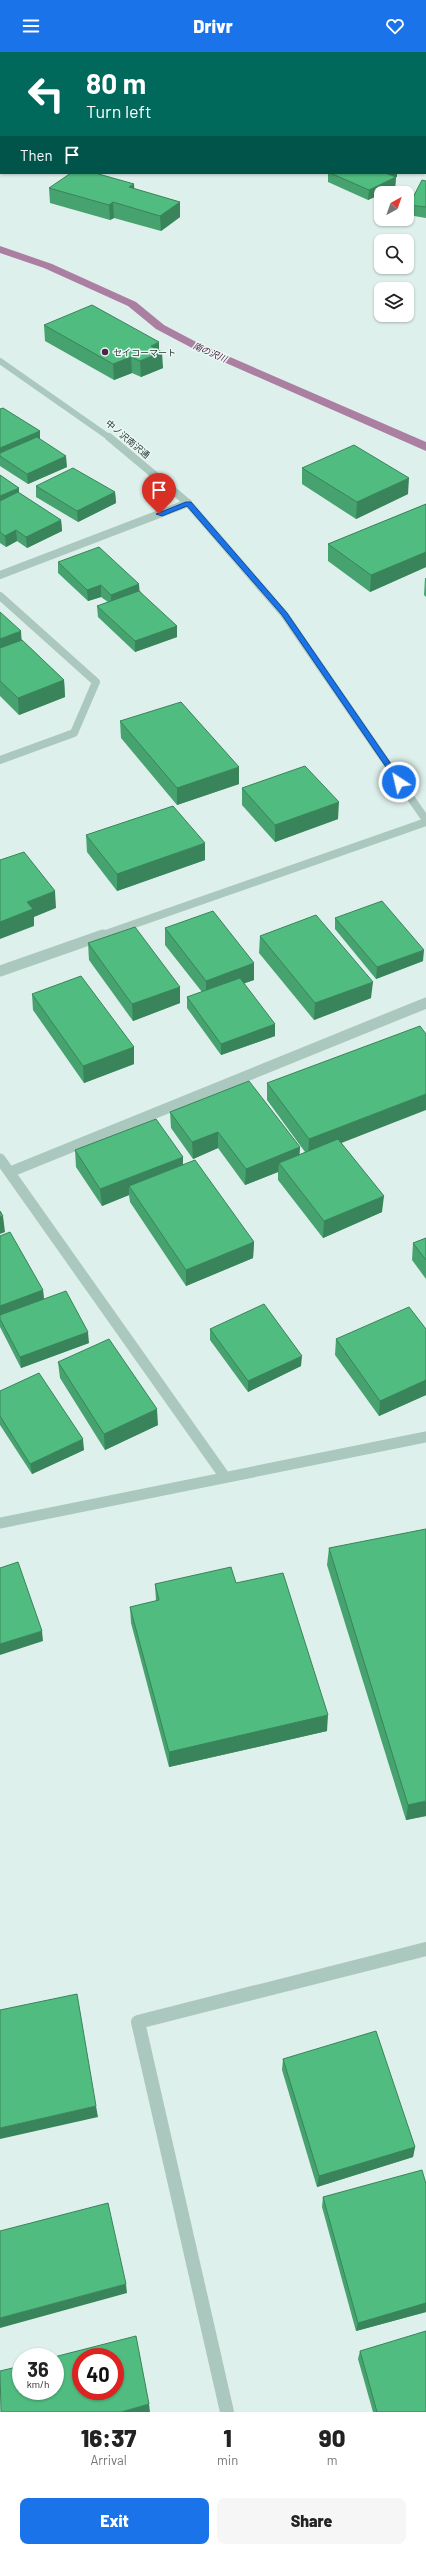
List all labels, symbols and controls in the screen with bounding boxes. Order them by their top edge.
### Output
icon: menu [20,15,42,37]
text: Drivr [193,15,233,37]
icon: heart [384,15,406,37]
text: 80 m [86,66,146,100]
icon: left [20,68,72,120]
text: Turn left [86,100,152,122]
icon: arrive [61,144,83,166]
text: Then [20,146,53,164]
north arrow [374,186,414,226]
map controls [374,186,414,322]
button: search [374,234,414,274]
button: layers [374,282,414,322]
water label: 南の沢川 [191,340,230,365]
marker: セイコーマート [100,347,110,357]
place label: セイコーマート [113,347,176,358]
street label: 中ノ沢南沢通 [104,417,152,461]
pin [142,473,176,514]
icon: arrive [148,479,170,501]
position arrow [378,761,420,803]
speed limit sign: 40 [72,2348,124,2400]
text: 36 [27,2357,49,2381]
text: km/h [27,2378,49,2390]
text: 16:37 [81,2423,136,2452]
text: 1 [223,2423,232,2452]
text: 90 [319,2423,345,2452]
text: Arrival [90,2452,127,2468]
text: min [217,2452,238,2468]
text: m [327,2452,337,2468]
button: Exit [20,2498,209,2544]
button: Share [217,2498,406,2544]

